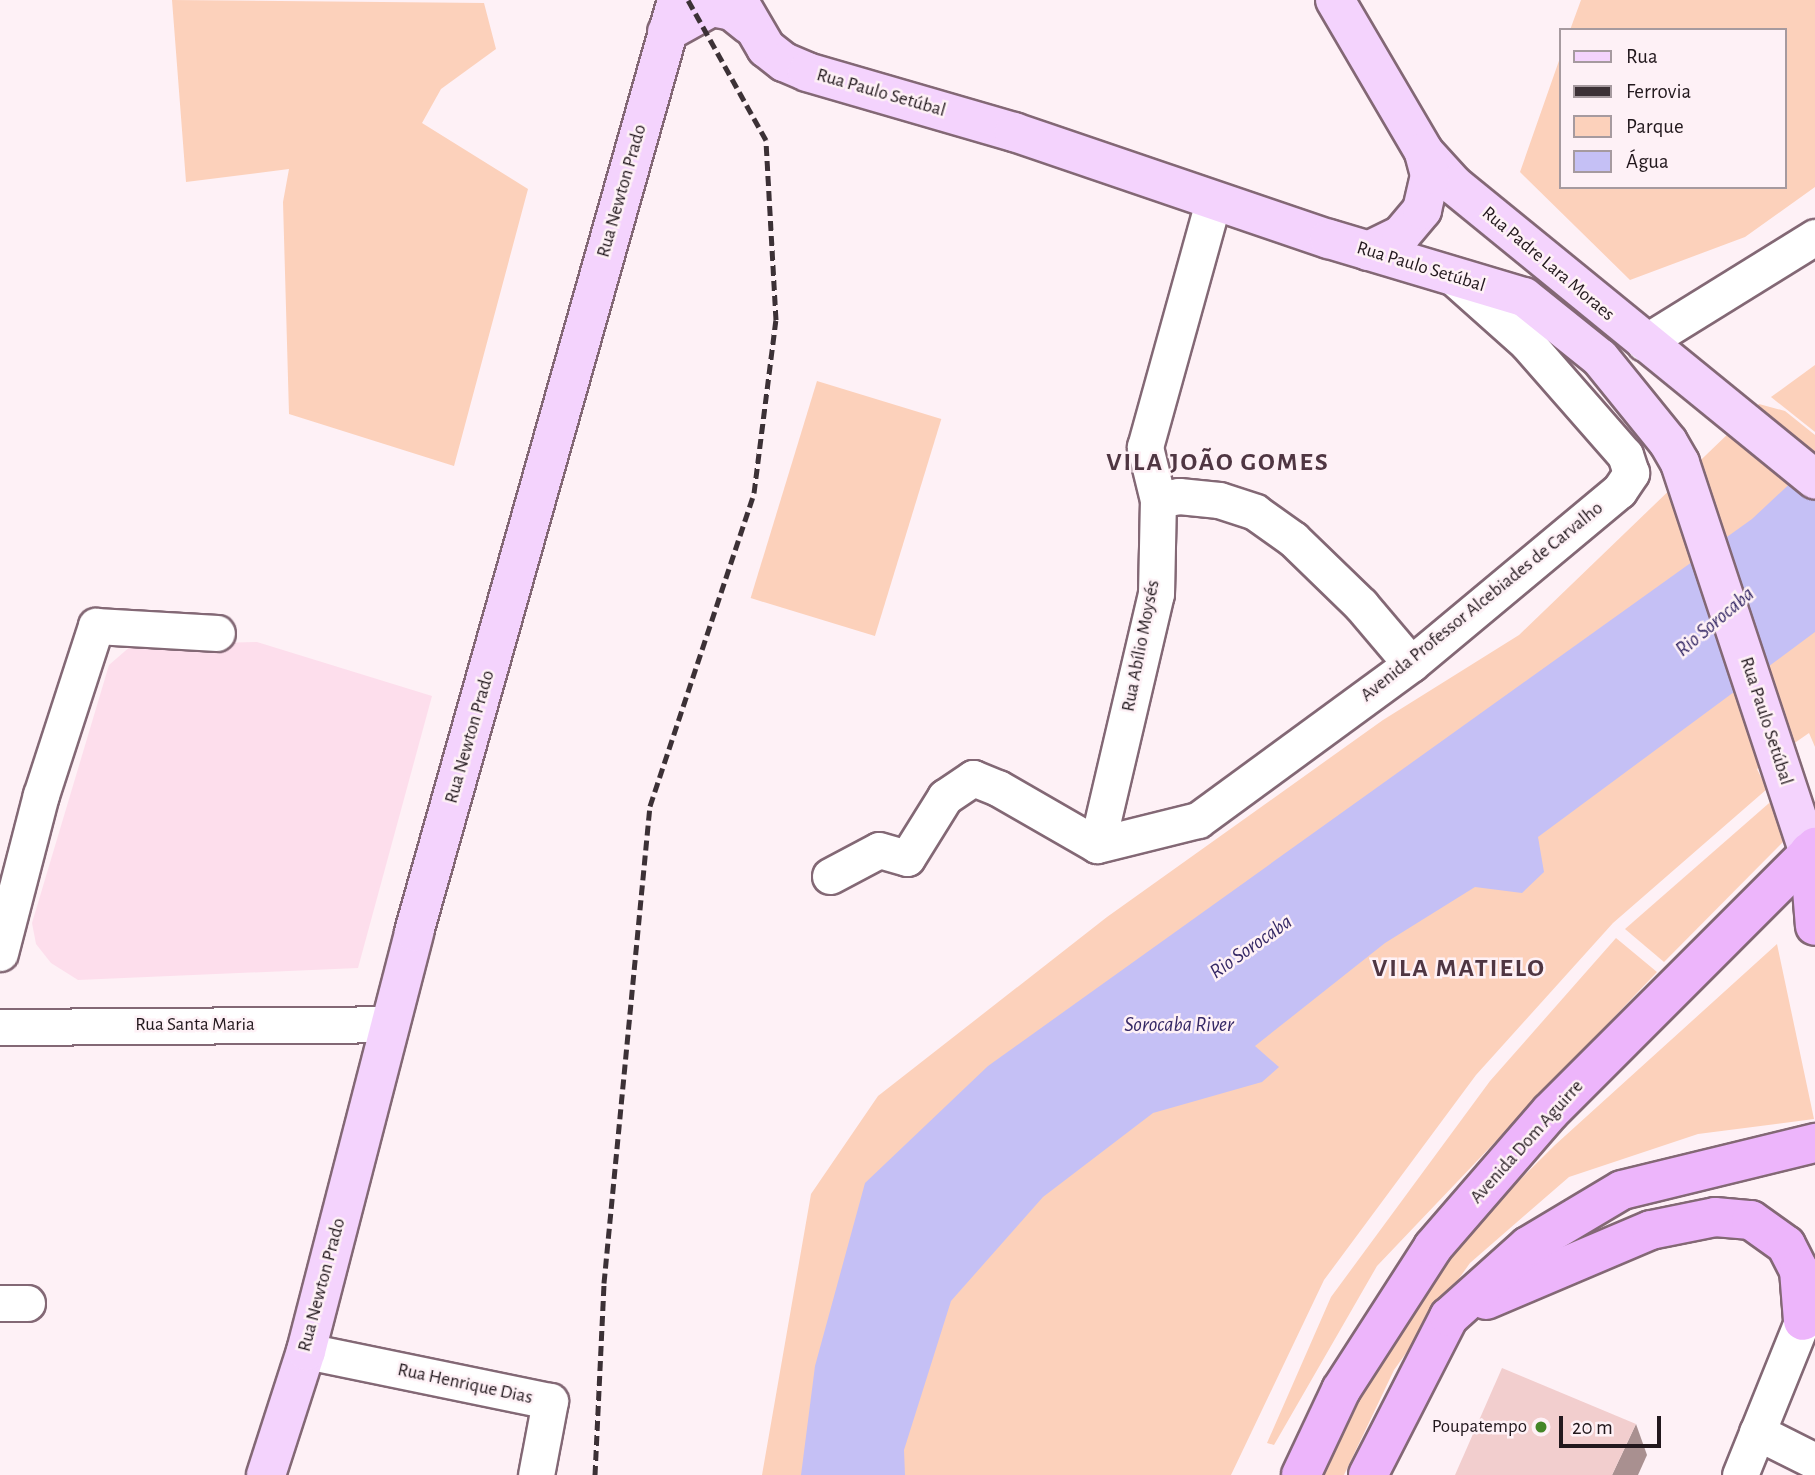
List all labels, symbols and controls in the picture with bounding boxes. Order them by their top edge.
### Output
legend [1560,28,1787,189]
text: Rua [1626,46,1658,67]
street label: Rua Paulo Setúbal [814,64,948,122]
text: Ferrovia [1626,81,1691,102]
text: Parque [1626,116,1684,137]
street label: Rua Newton Prado [592,122,652,260]
text: Água [1626,151,1669,172]
street label: Rua Padre Lara Moraes [1477,202,1619,326]
street label: Rua Paulo Setúbal [1354,237,1488,297]
district label: VILA JOÃO GOMES [1108,447,1328,479]
street label: Avenida Professor Alcebiades de Carvalho [1356,497,1608,707]
street label: Rua Abílio Moysés [1117,578,1165,714]
water label: Rio Sorocaba [1670,582,1760,662]
street label: Rua Paulo Setúbal [1735,654,1797,788]
street label: Rua Newton Prado [440,668,500,806]
water label: Rio Sorocaba [1205,909,1297,985]
district label: VILA MATIELO [1374,953,1544,985]
water label: Sorocaba River [1124,1012,1234,1038]
street label: Rua Santa Maria [135,1014,255,1036]
street label: Avenida Dom Aguirre [1465,1075,1589,1209]
street label: Rua Newton Prado [293,1216,351,1354]
street label: Rua Henrique Dias [395,1359,535,1409]
scale bar [1563,1402,1664,1446]
place label: Poupatempo [1432,1416,1527,1438]
text: 20 m [1572,1417,1613,1438]
marker: Poupatempo [1533,1419,1549,1435]

